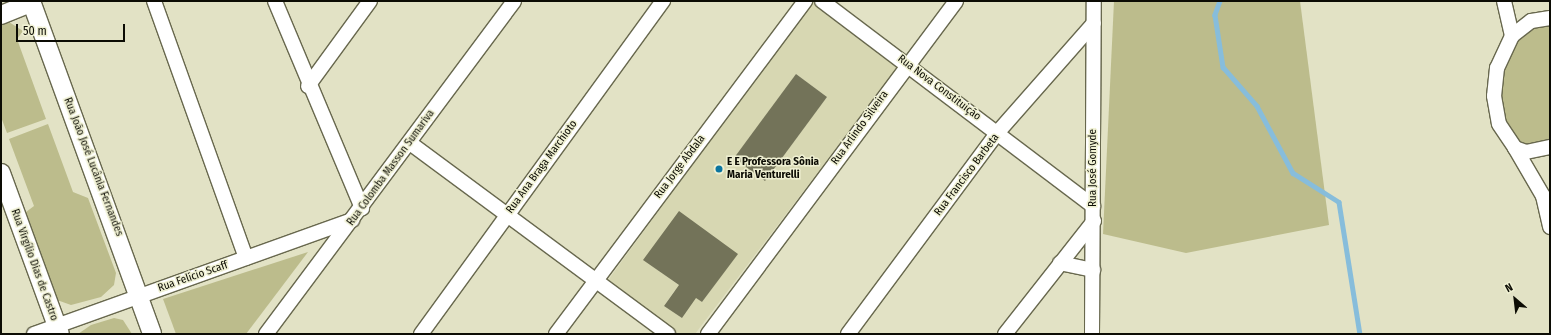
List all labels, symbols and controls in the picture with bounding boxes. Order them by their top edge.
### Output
scale bar [18,16,127,42]
text: 50 m [23,24,47,38]
street label: Rua Nova Constituição [895,52,983,124]
street label: Rua Arlindo Silveira [829,89,891,167]
street label: Rua João José Lucânia Fernandes [60,96,126,238]
street label: Rua Colomba Masson Sumariva [344,107,438,229]
street label: Rua Ana Braga Marchioto [504,118,580,216]
street label: Rua José Gomyde [1086,129,1100,207]
street label: Rua Francisco Barbeta [932,131,1002,219]
street label: Rua Jorge Abdala [652,133,708,201]
place label: E E Professora Sônia Maria Venturelli [727,156,819,182]
marker: E E Professora Sônia Maria Venturelli [714,164,724,174]
street label: Rua Virgílio Dias de Castro [8,207,60,323]
street label: Rua Felício Scaff [156,259,230,295]
north arrow [1495,279,1535,319]
text: N [1503,281,1515,295]

